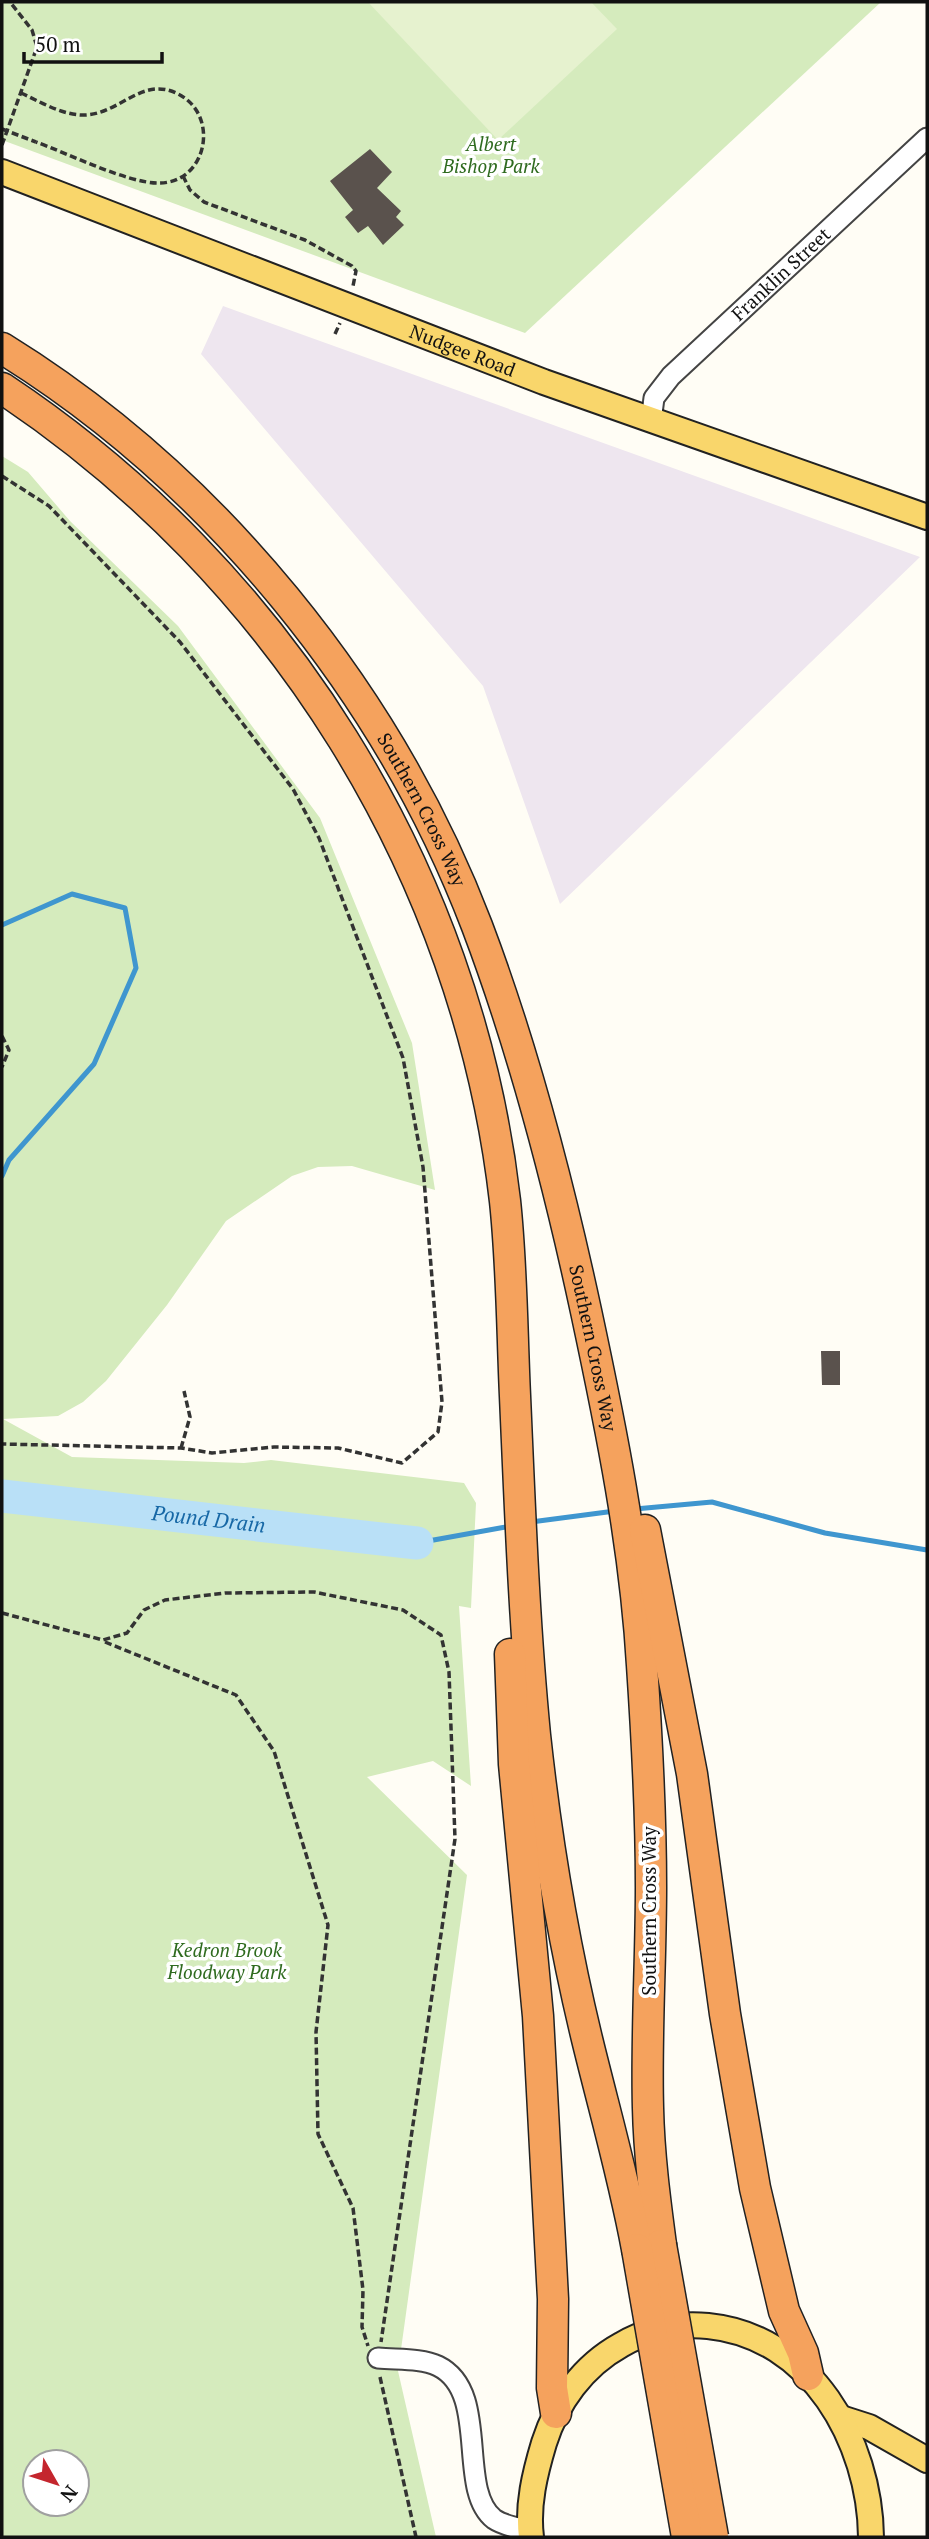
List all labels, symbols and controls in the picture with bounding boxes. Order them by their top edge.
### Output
scale bar [24,21,163,65]
text: 50 m [35,30,81,58]
park label: Albert Bishop Park [441,131,540,178]
street label: Franklin Street [726,221,835,326]
street label: Nudgee Road [406,318,520,382]
street label: Southern Cross Way [372,728,472,890]
street label: Southern Cross Way [564,1262,623,1433]
water label: Pound Drain [150,1498,267,1539]
street label: Southern Cross Way [636,1826,661,1996]
park label: Kedron Brook Floodway Park [167,1937,287,1984]
north arrow [21,2448,91,2518]
text: N [55,2481,84,2508]

